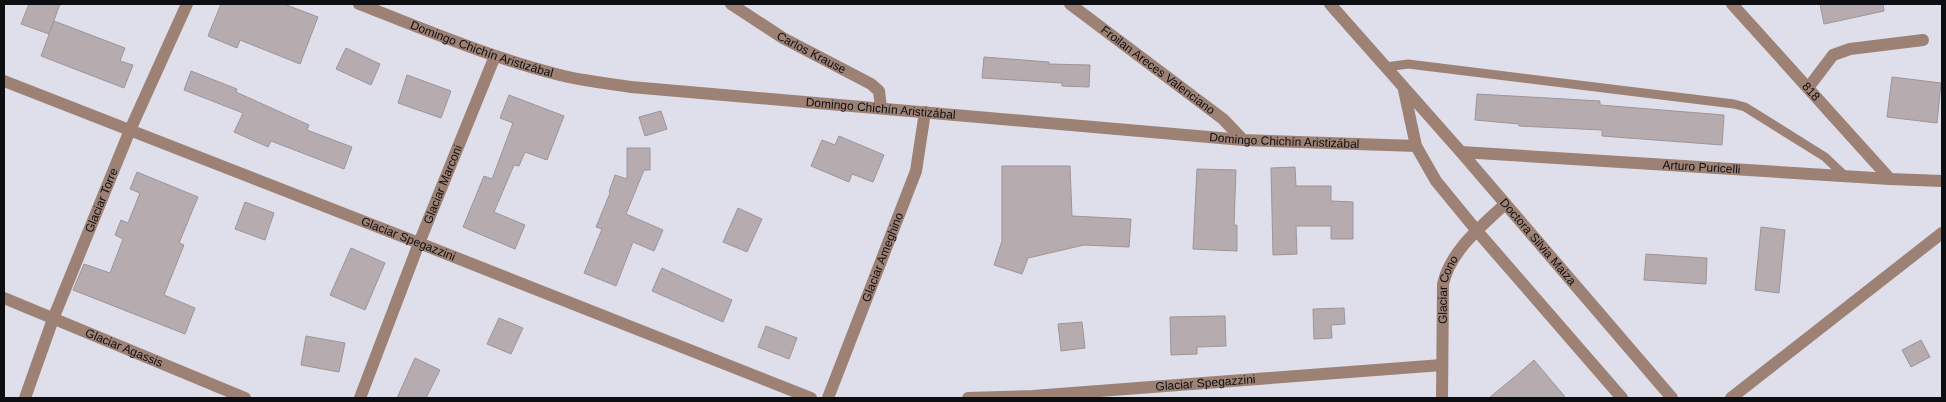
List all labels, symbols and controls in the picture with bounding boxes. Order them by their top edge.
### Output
street label: Domingo Chichín Aristizábal [408,18,555,80]
street label: Froilan Areces Valenciano [1098,23,1218,118]
street label: Carlos Krause [774,29,849,77]
street label: 818 [1799,79,1823,104]
street label: Domingo Chichín Aristizábal [805,95,956,122]
street label: Domingo Chichín Aristizábal [1209,130,1360,151]
street label: Glaciar Marconi [420,143,465,226]
street label: Arturo Puricelli [1662,158,1741,177]
street label: Glaciar Torre [82,166,121,235]
street label: Doctora Silvia Maiza [1497,196,1579,288]
street label: Glaciar Ameghino [859,210,906,304]
street label: Glaciar Spegazzini [359,214,457,264]
street label: Glaciar Cono [1436,253,1461,324]
street label: Glaciar Agassis [83,325,165,370]
street label: Glaciar Spegazzini [1155,372,1256,394]

